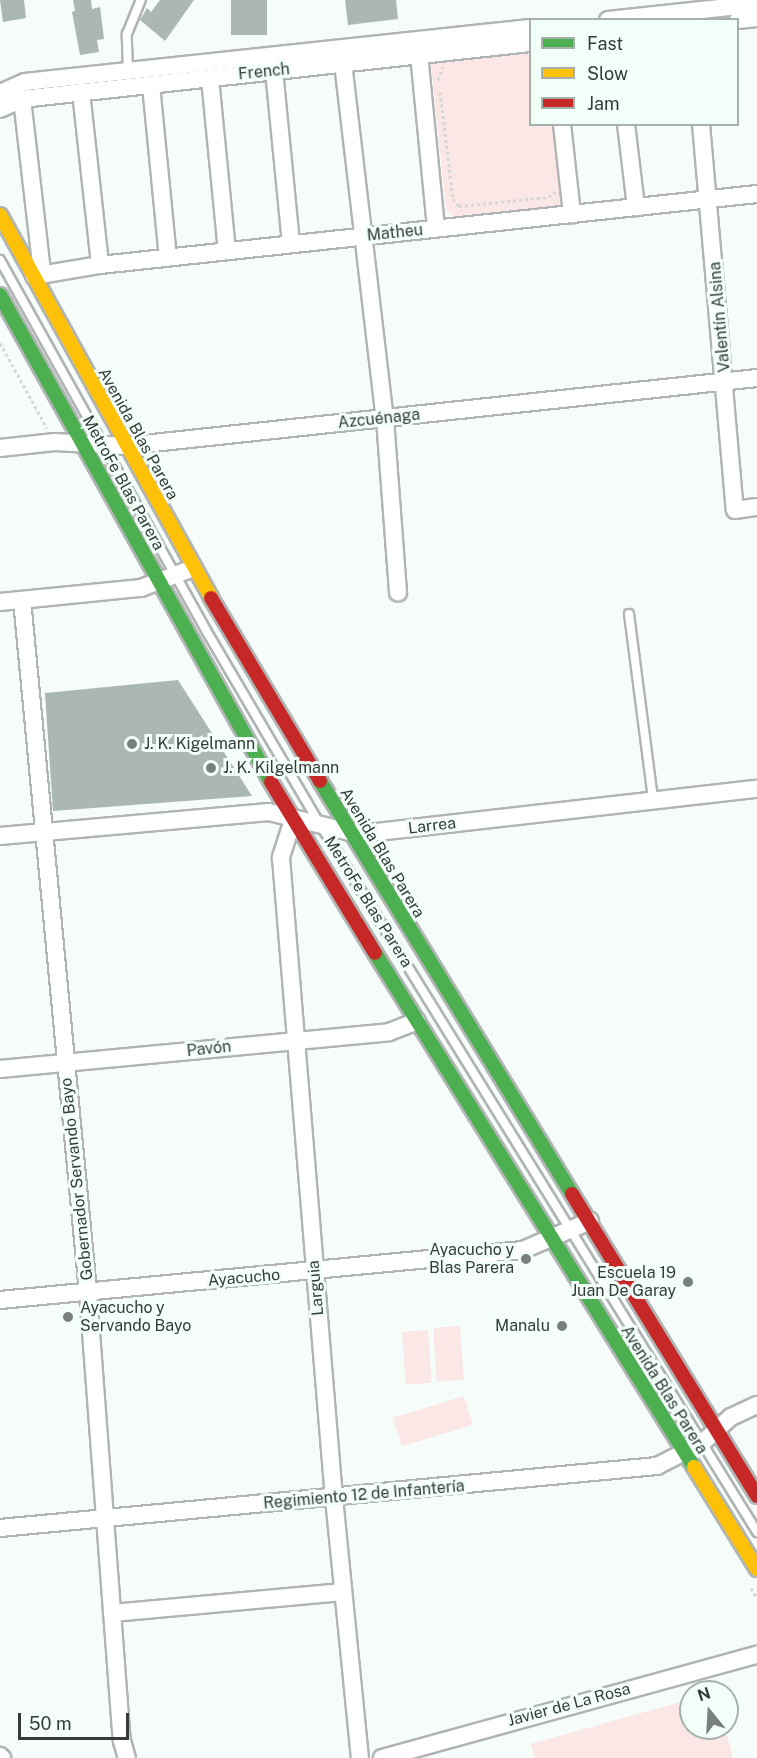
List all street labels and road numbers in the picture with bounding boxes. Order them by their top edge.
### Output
street label: French [237,60,291,84]
street label: Matheu [366,221,424,245]
street label: Valentín Alsina [706,261,734,373]
street label: Avenida Blas Parera [94,365,182,503]
street label: Azcuénaga [337,405,421,433]
street label: MetroFe Blas Parera [78,412,168,554]
street label: Avenida Blas Parera [336,785,428,921]
street label: Larrea [407,814,457,838]
street label: MetroFe Blas Parera [320,833,416,971]
street label: Pavón [186,1037,232,1061]
street label: Gobernador Servando Bayo [57,1077,97,1281]
street label: Larguia [304,1259,328,1317]
street label: Ayacucho [207,1265,281,1291]
street label: Avenida Blas Parera [617,1322,711,1458]
street label: Regimiento 12 de Infantería [262,1477,466,1513]
street label: Javier de La Rosa [505,1679,633,1731]

